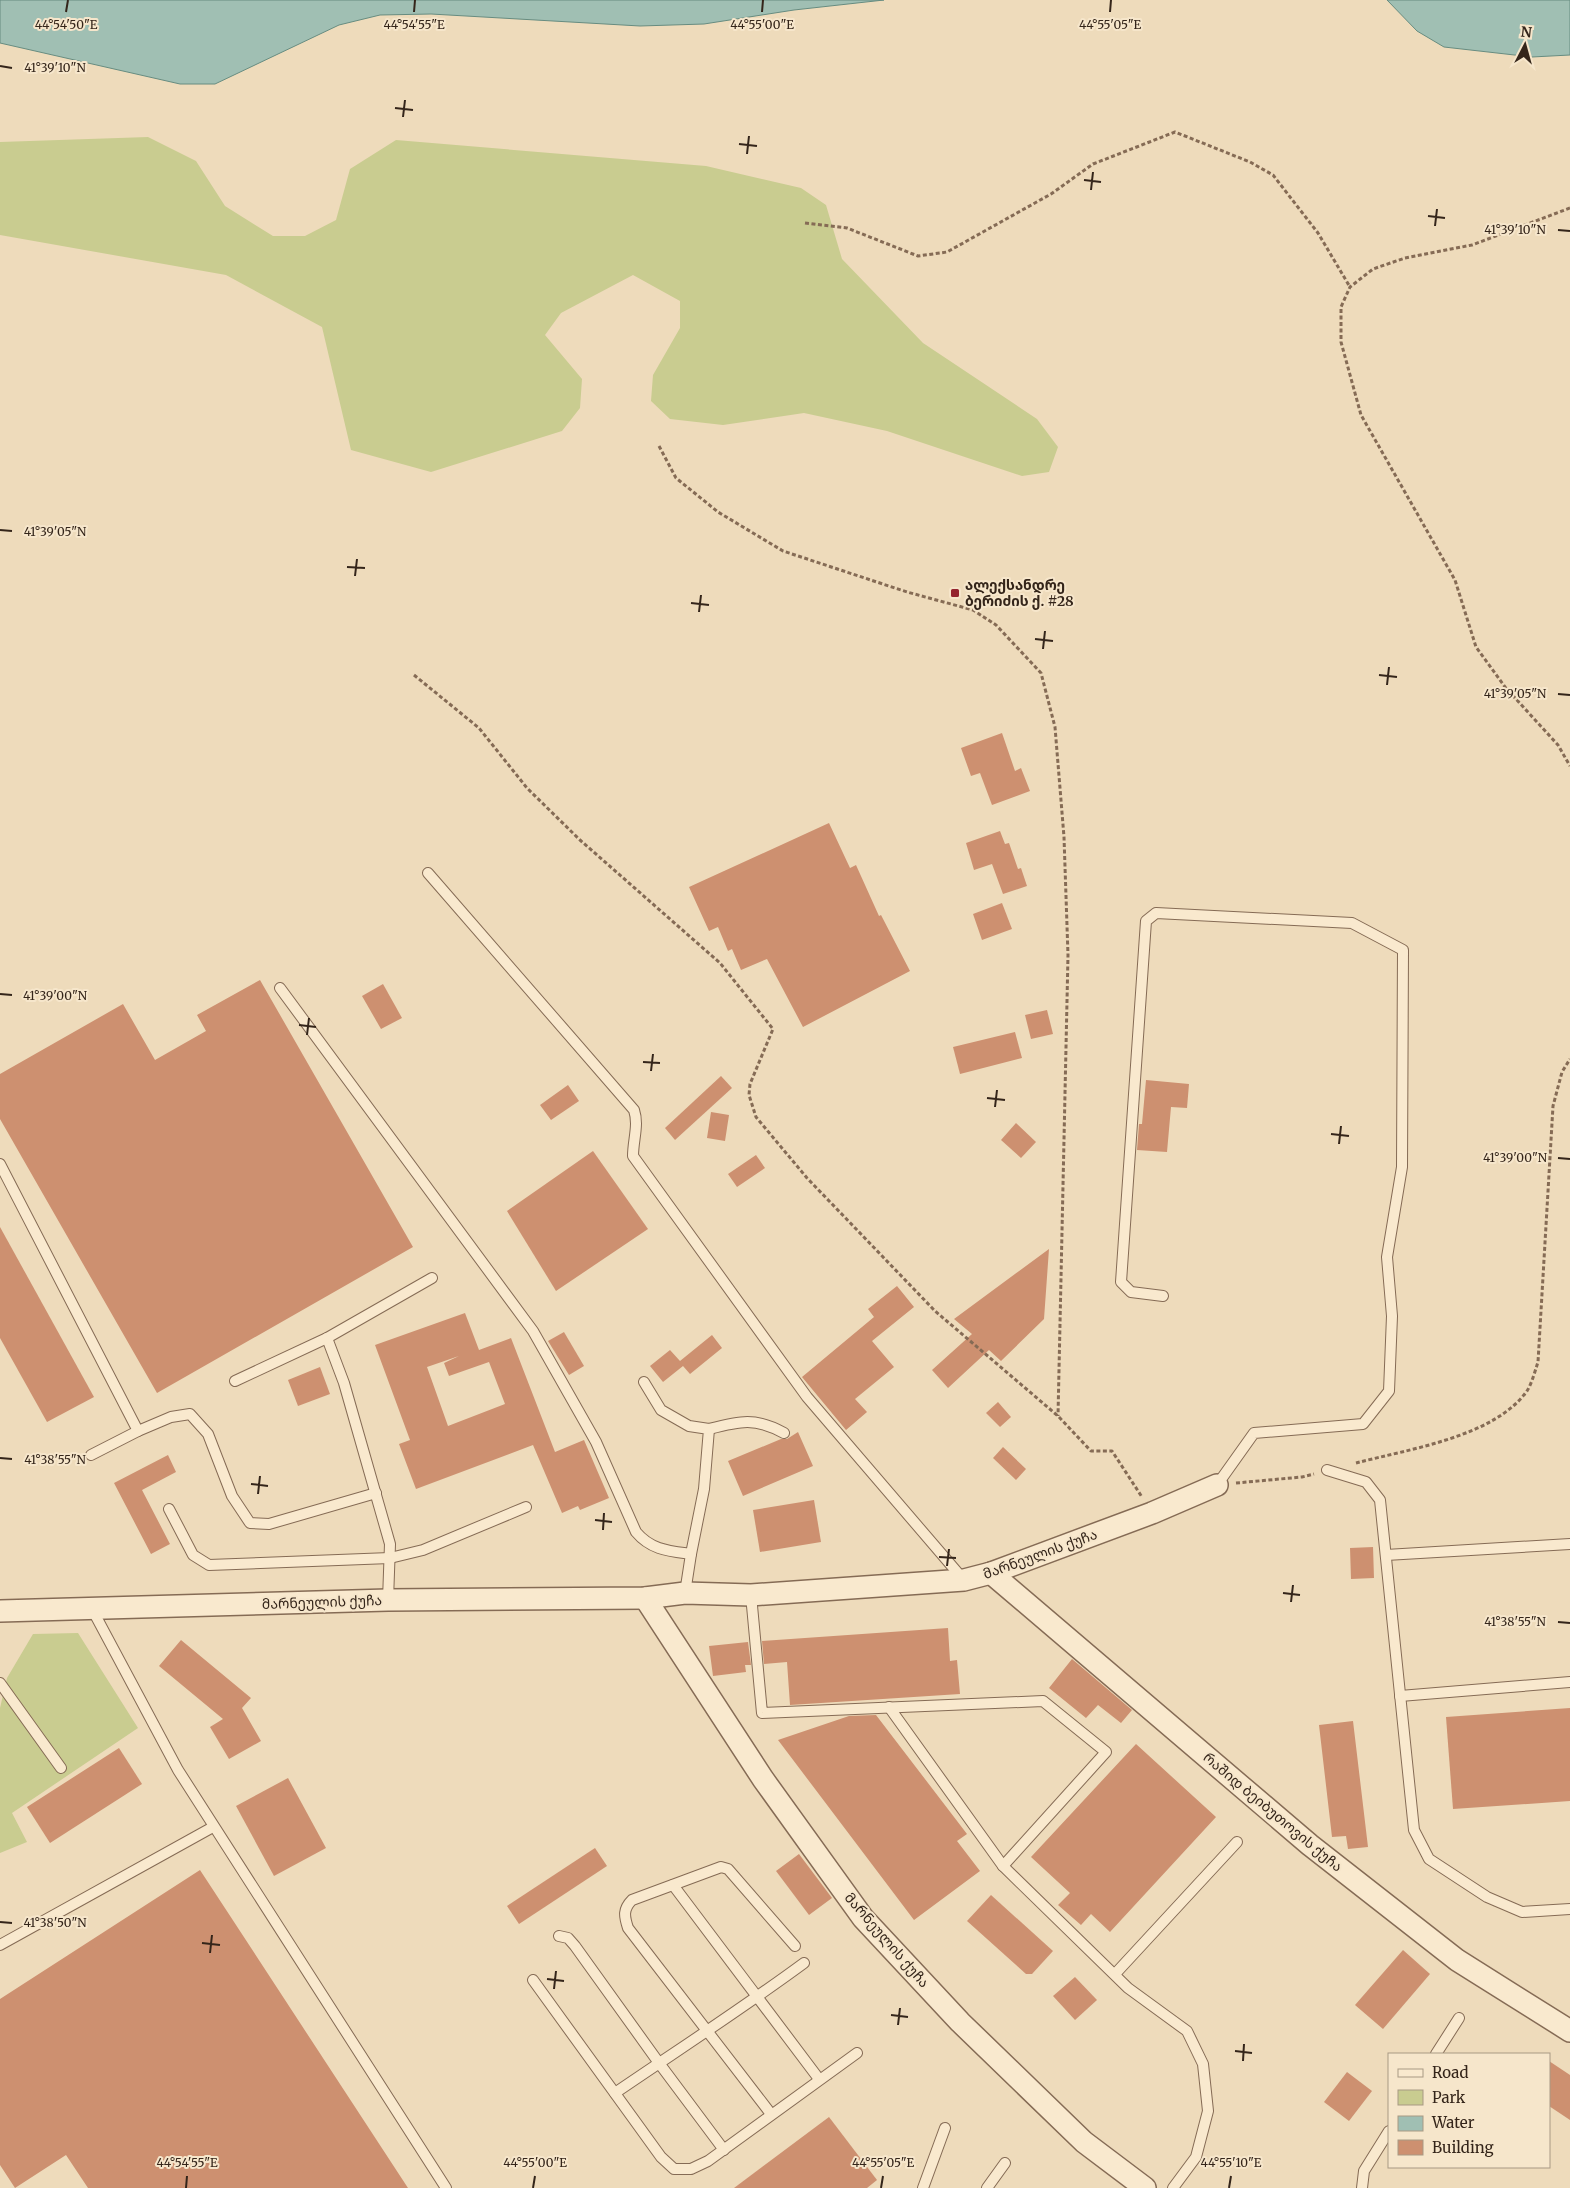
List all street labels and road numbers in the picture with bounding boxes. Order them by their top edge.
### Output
street label: მარნეულის ქუჩა [980,1525,1100,1583]
street label: მარნეულის ქუჩა [262,1591,382,1613]
street label: რაშიდ ბეიბუთოვის ქუჩა [1200,1748,1346,1876]
street label: მარნეულის ქუჩა [841,1889,933,1991]

